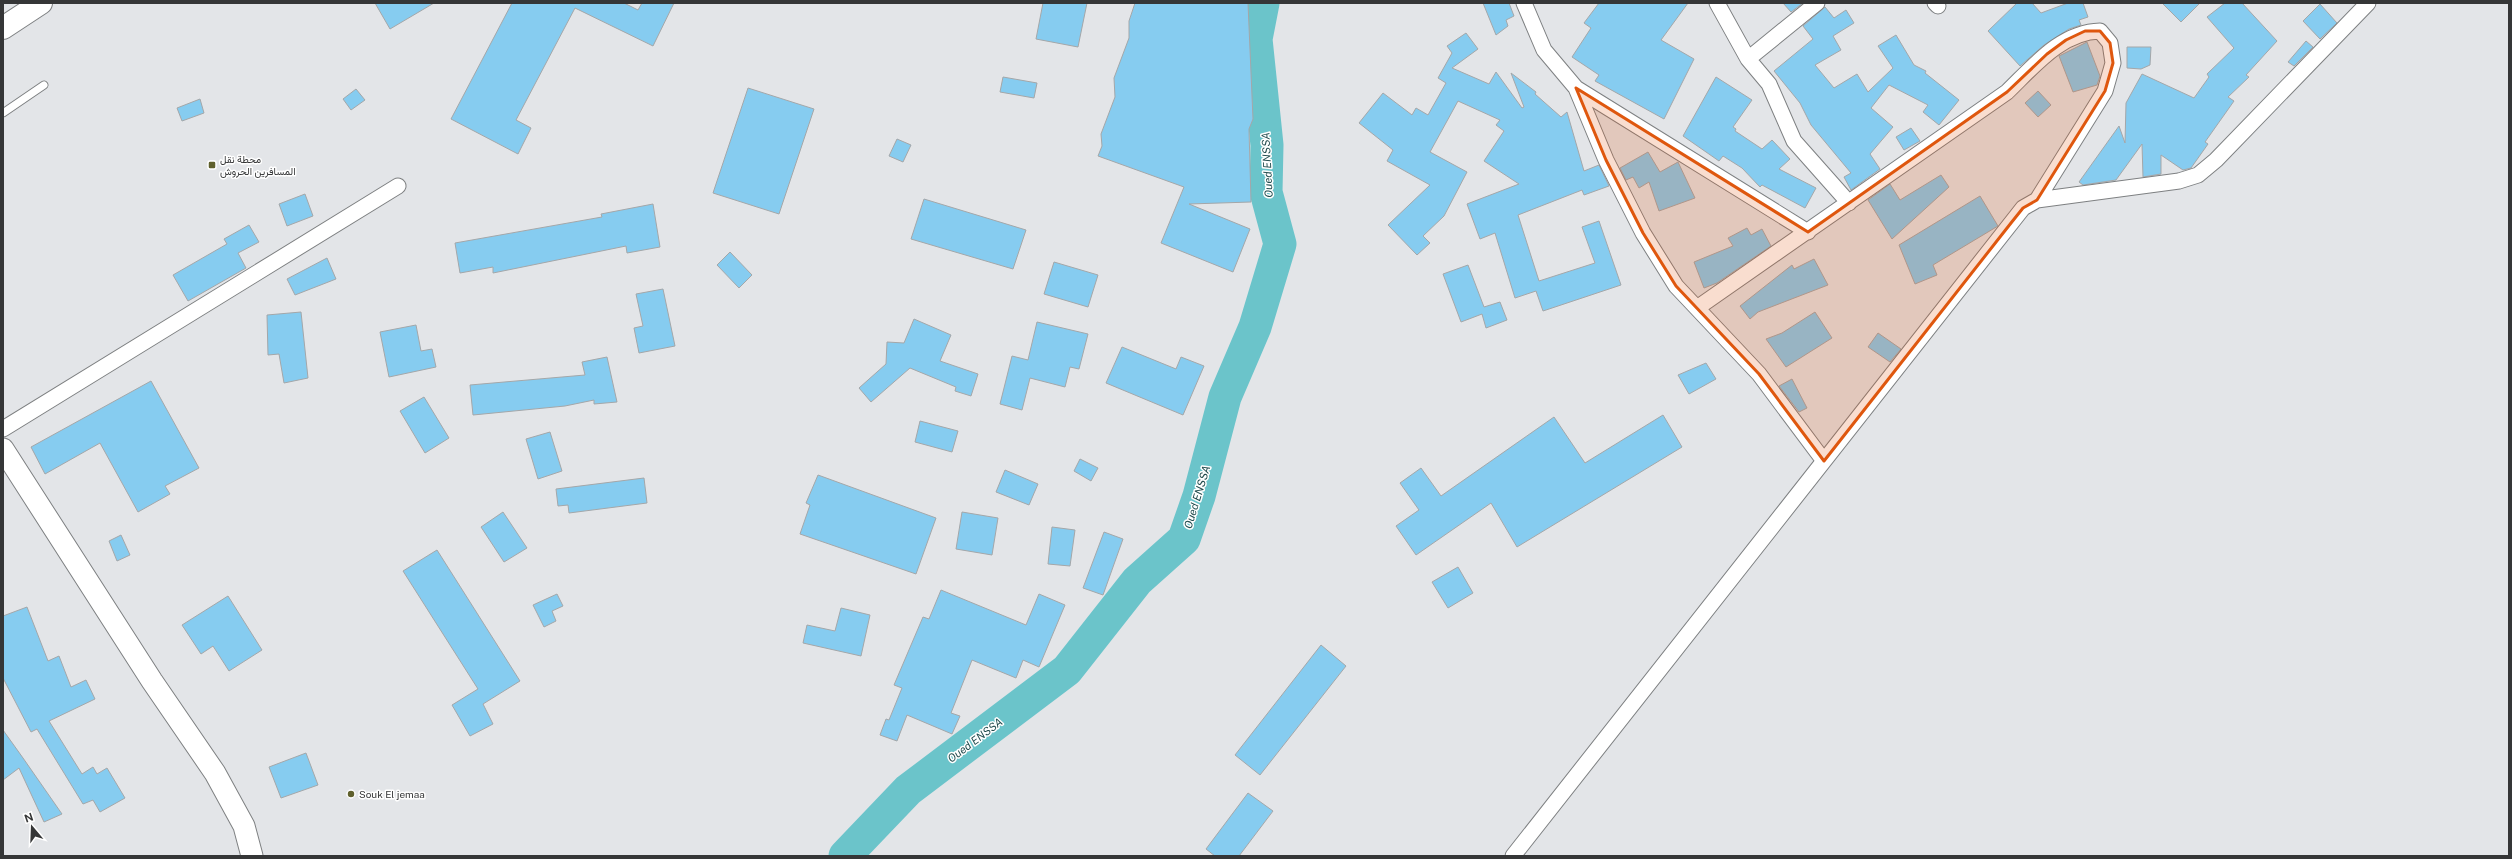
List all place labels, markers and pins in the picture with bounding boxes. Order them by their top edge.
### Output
place label: محطة نقل المسافرين الحروش [220,153,296,178]
marker: محطة نقل المسافرين الحروش [207,160,217,170]
place label: Souk El jemaa [359,788,425,800]
marker: Souk El jemaa [346,789,356,799]

